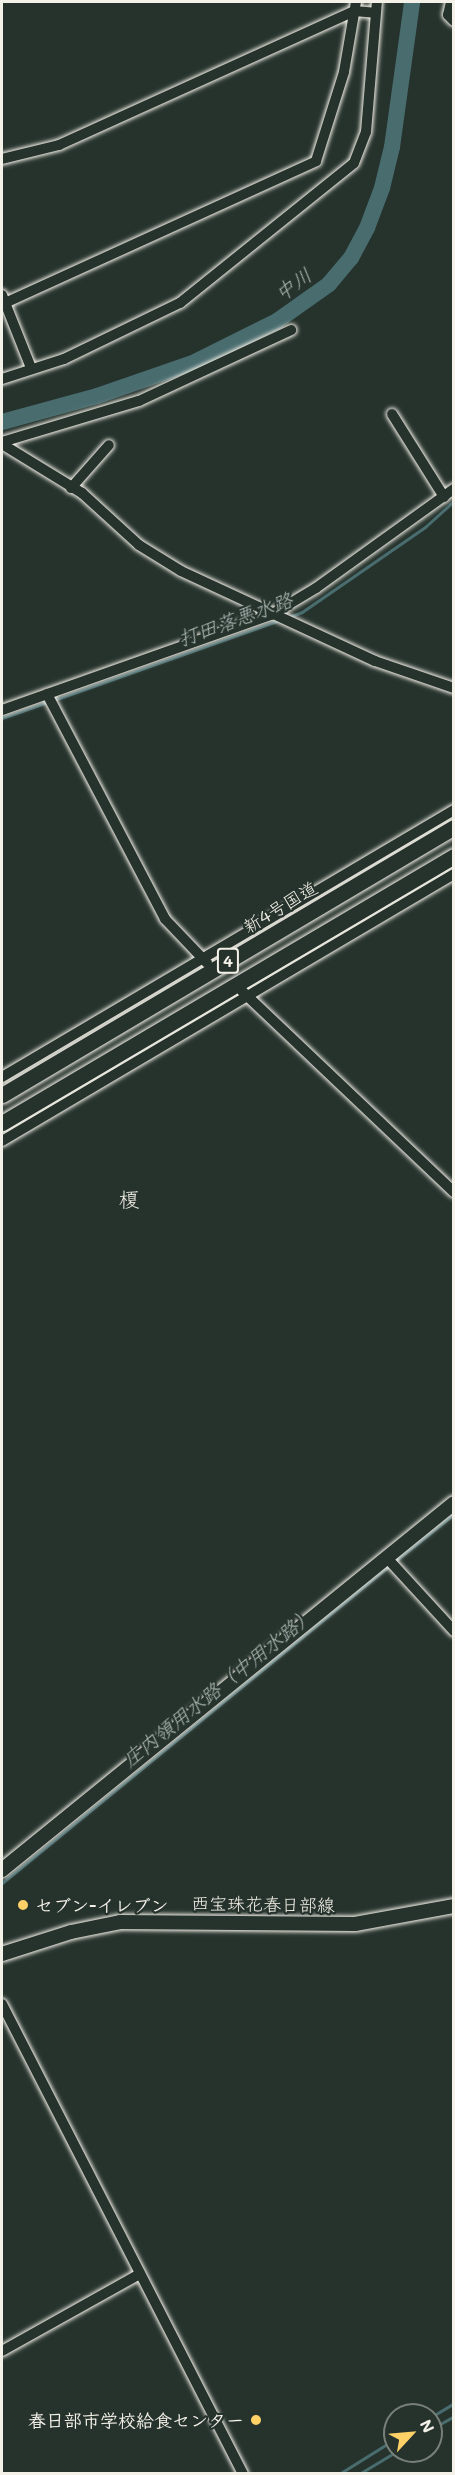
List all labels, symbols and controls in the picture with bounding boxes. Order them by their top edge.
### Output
water label: 中川 [270,263,316,305]
water label: 打田落悪水路 [175,587,295,651]
street label: 新4号国道 [239,876,321,938]
road number: 4 [216,948,240,974]
district label: 榎 [119,1186,139,1212]
water label: 庄内領用水路（中用水路） [117,1602,319,1772]
street label: 西宝珠花春日部線 [191,1892,335,1916]
place label: セブン-イレブン [35,1894,169,1916]
marker: セブン-イレブン [16,1898,30,1912]
north arrow [383,2403,443,2463]
place label: 春日部市学校給食センター [28,2409,244,2431]
marker: 春日部市学校給食センター [249,2413,263,2427]
text: N [416,2416,440,2436]

